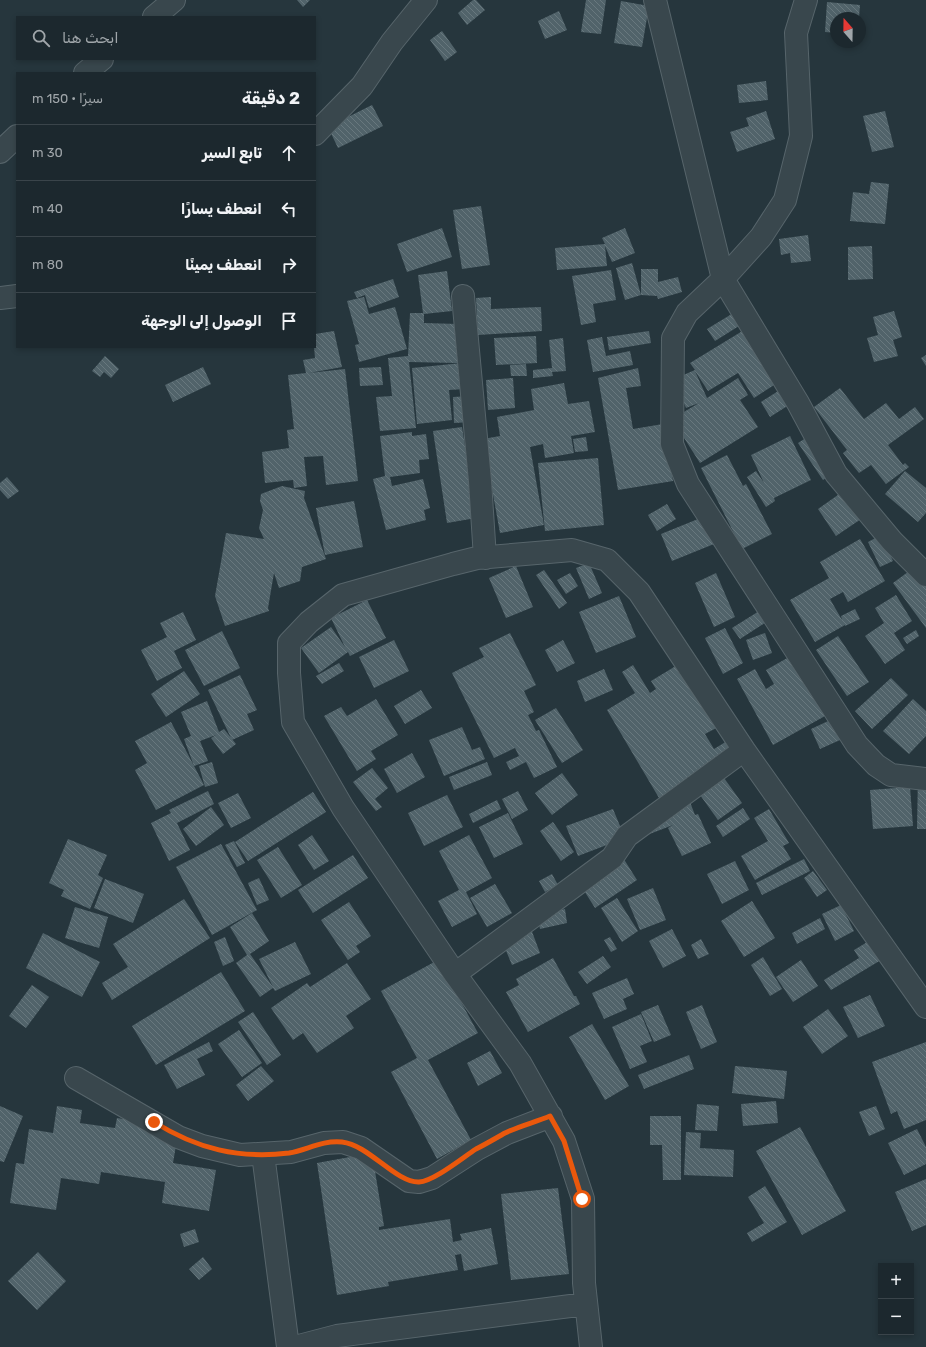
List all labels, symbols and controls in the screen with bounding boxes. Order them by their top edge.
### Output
north arrow [830,12,866,48]
search box [16,16,316,60]
icon: search [30,27,52,49]
text: ابحث هنا [62,29,119,47]
text: 2 دقيقة [242,88,300,108]
text: سيرًا · 150 m [32,91,103,106]
icon: ahead [278,142,300,164]
text: تابع السير [202,144,262,162]
text: 30 m [32,145,63,160]
icon: left [278,198,300,220]
text: انعطف يسارًا [181,200,262,218]
text: 40 m [32,201,63,216]
icon: right [278,254,300,276]
text: انعطف يمينًا [185,256,262,274]
text: 80 m [32,257,63,272]
icon: arrive [278,310,300,332]
text: الوصول إلى الوجهة [141,312,262,330]
route end [145,1113,163,1131]
route start [573,1190,591,1208]
map controls [878,1263,914,1335]
button: + [878,1263,914,1299]
button: − [878,1299,914,1335]

